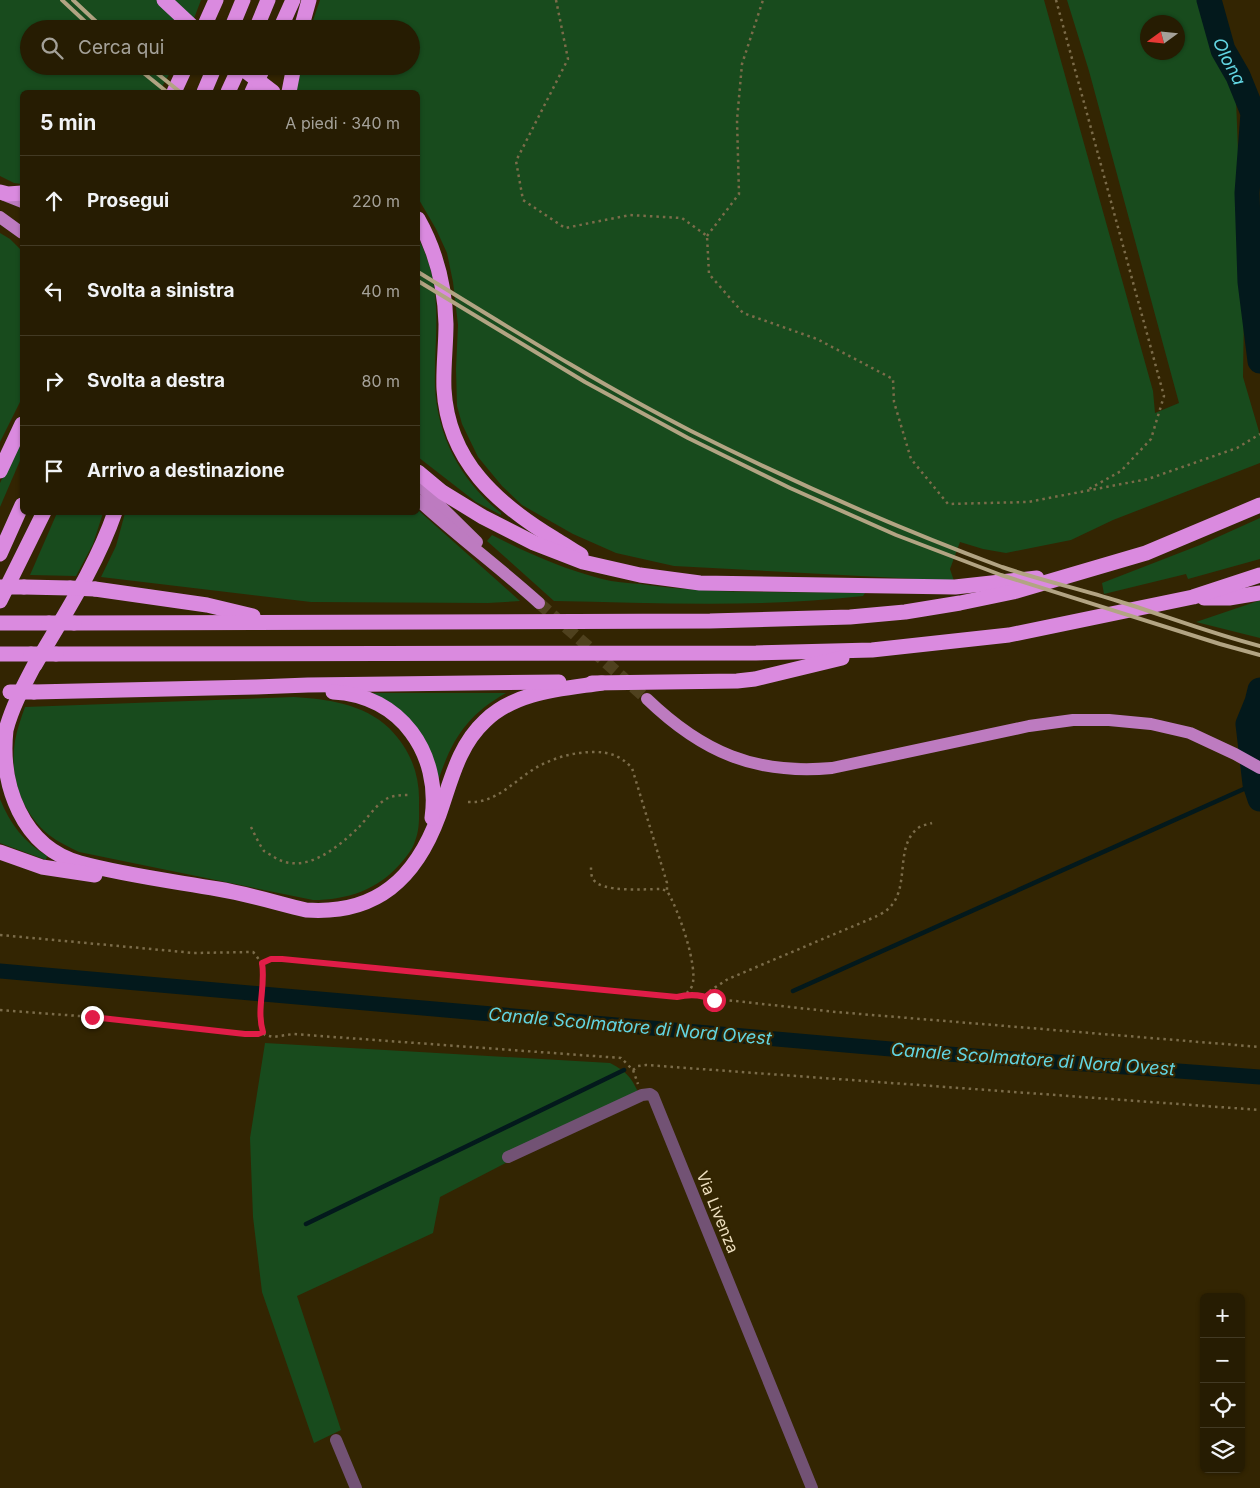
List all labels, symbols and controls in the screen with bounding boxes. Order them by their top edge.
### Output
north arrow [1140,15,1185,60]
search box [20,20,420,75]
icon: search [38,34,66,62]
water label: Olona [1210,35,1251,88]
text: Cerca qui [78,36,164,59]
text: 5 min [40,110,96,135]
text: A piedi · 340 m [285,113,400,133]
icon: ahead [40,187,68,215]
text: Prosegui [87,189,169,212]
text: 220 m [352,191,400,211]
icon: left [40,277,68,305]
text: Svolta a sinistra [87,279,235,302]
text: 40 m [361,281,400,301]
icon: right [40,367,68,395]
text: Svolta a destra [87,369,225,392]
text: 80 m [361,371,400,391]
icon: arrive [40,457,68,485]
text: Arrivo a destinazione [87,459,285,482]
route start [703,989,726,1012]
water label: Canale Scolmatore di Nord Ovest [487,1003,774,1049]
route end [81,1006,104,1029]
water label: Canale Scolmatore di Nord Ovest [890,1039,1177,1079]
street label: Via Livenza [693,1168,743,1256]
map controls [1200,1293,1245,1473]
button: + [1200,1293,1245,1338]
button: − [1200,1338,1245,1383]
button: locate [1200,1383,1245,1428]
button: layers [1200,1428,1245,1473]

